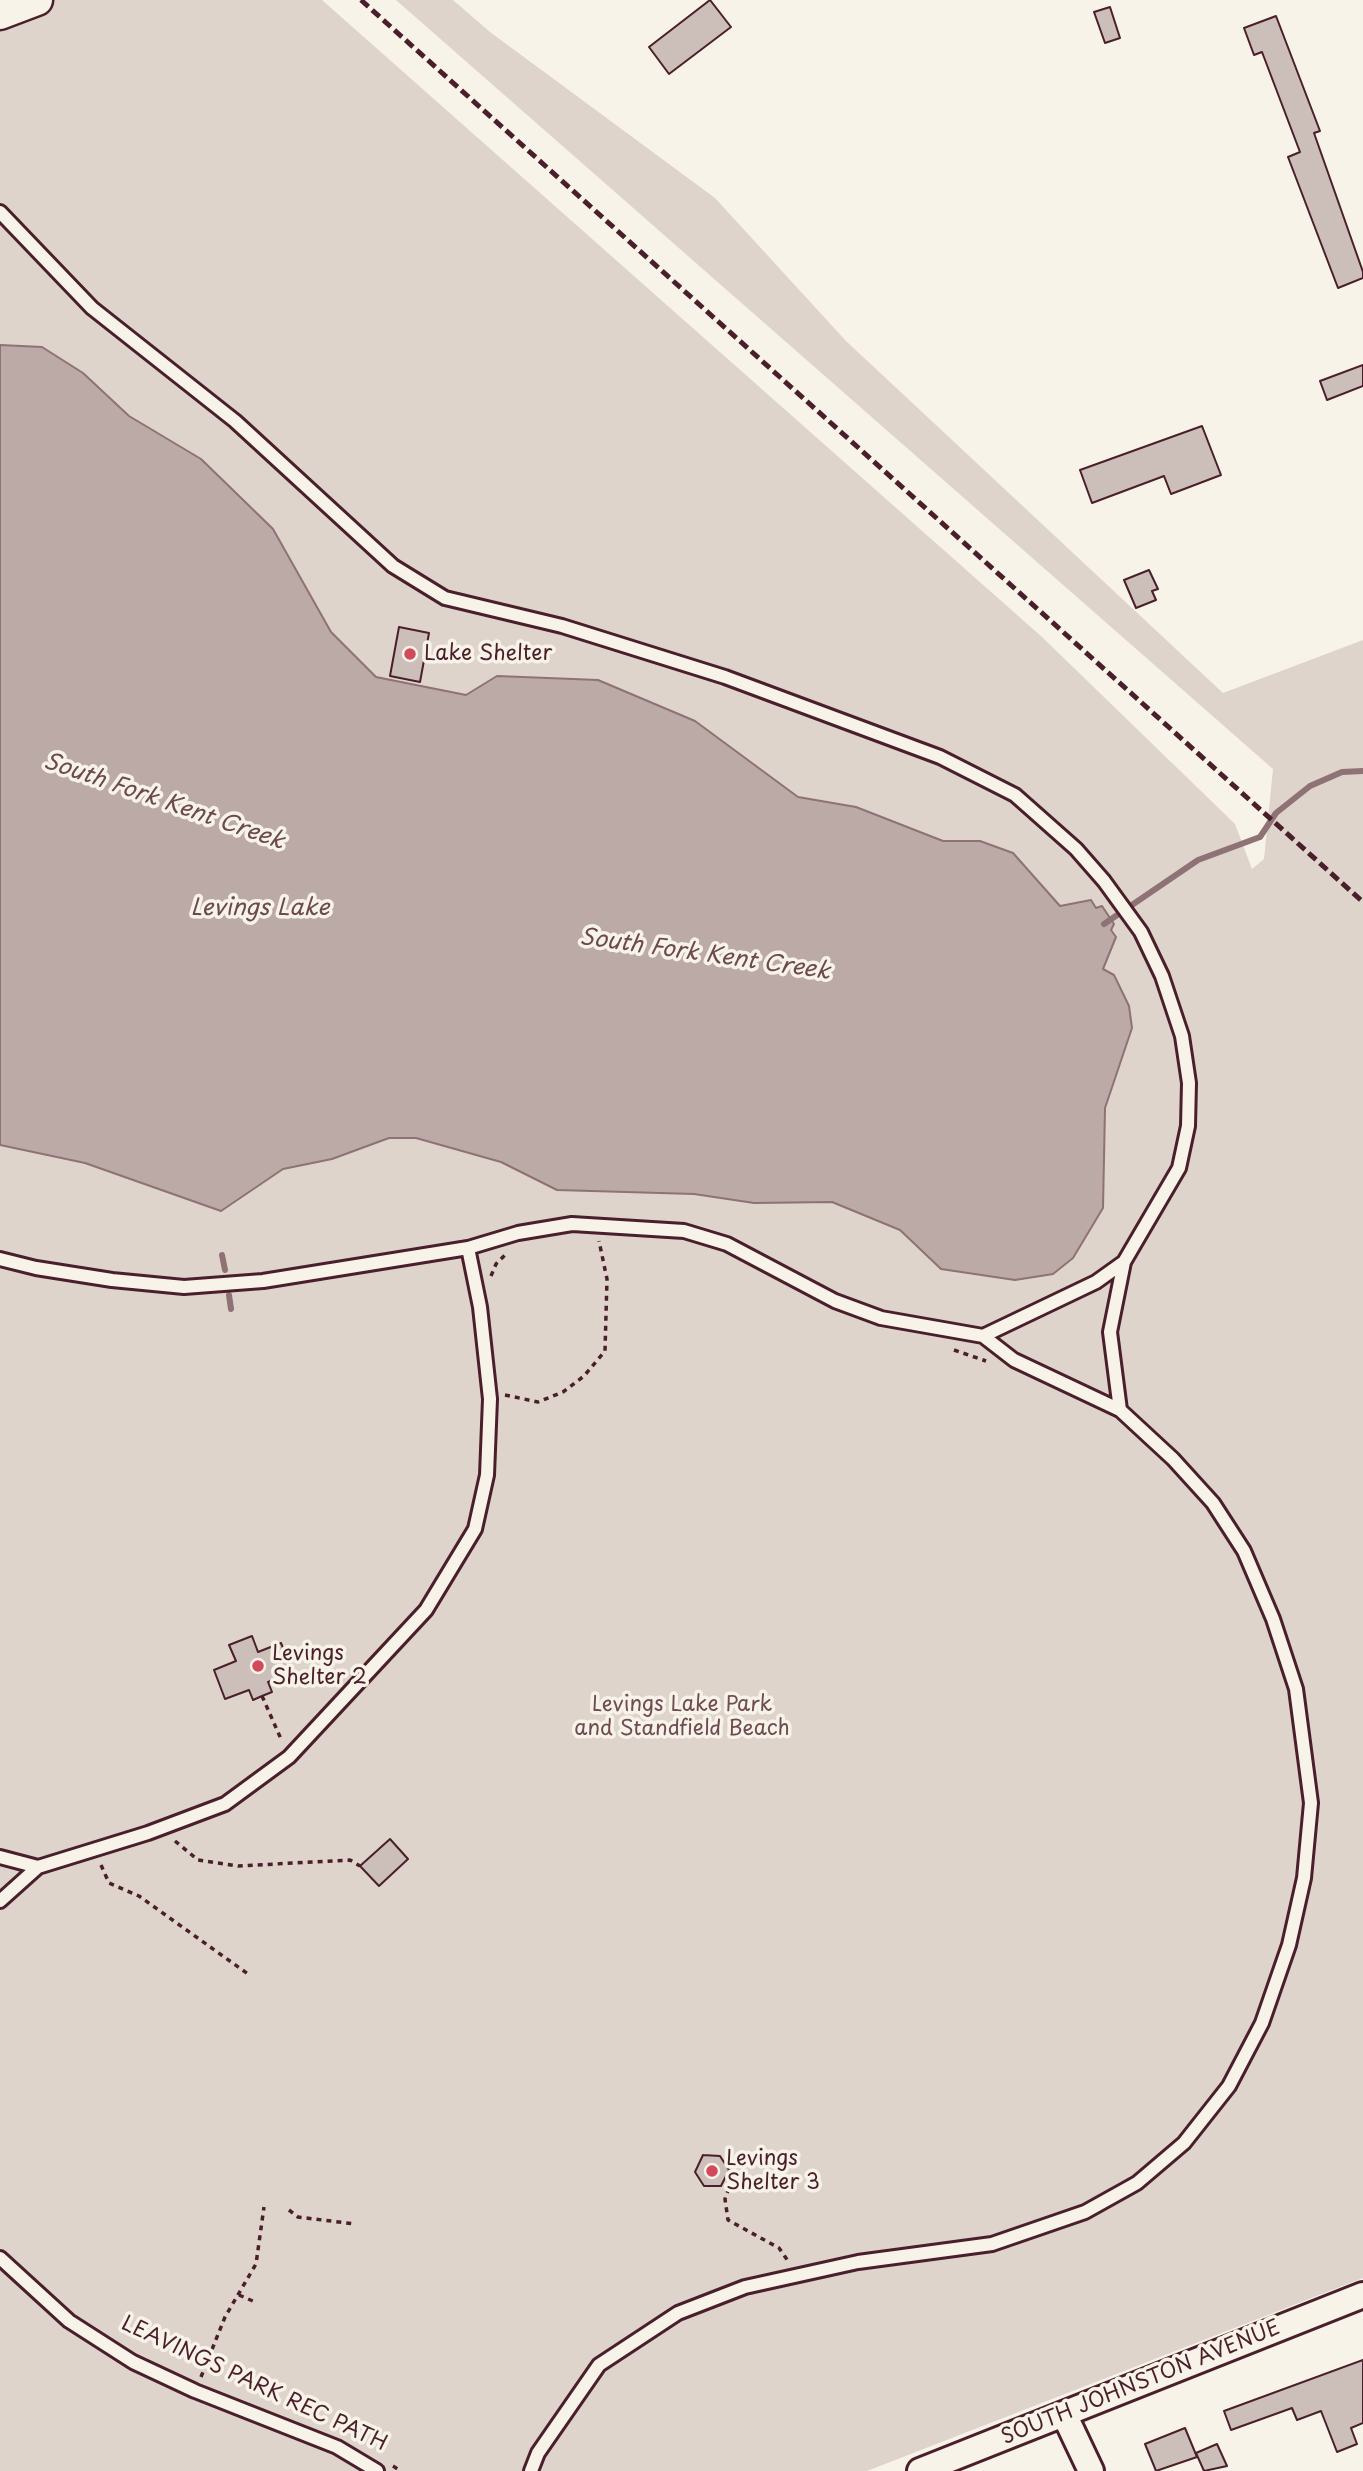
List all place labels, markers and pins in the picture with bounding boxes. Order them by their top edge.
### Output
place label: Lake Shelter [424,641,552,667]
marker: Lake Shelter [402,646,418,662]
place label: Levings Shelter 2 [272,1641,367,1691]
marker: Levings Shelter 2 [250,1658,266,1674]
place label: Levings Shelter 3 [726,2146,820,2196]
marker: Levings Shelter 3 [704,2163,720,2179]

